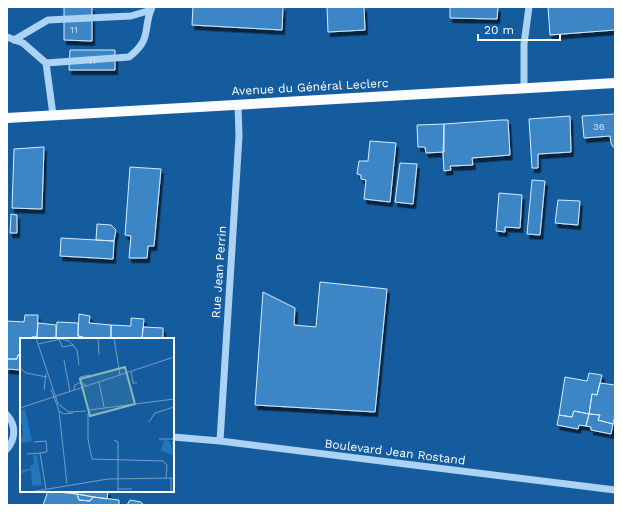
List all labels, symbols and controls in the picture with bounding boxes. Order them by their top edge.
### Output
scale bar [478,16,560,42]
text: 20 m [484,23,514,37]
house number: 11 [70,24,78,35]
house number: 11 [88,55,96,66]
street label: Avenue du Général Leclerc [231,76,389,98]
house number: 36 [593,121,605,132]
street label: Rue Jean Perrin [209,225,229,319]
inset map [20,338,174,492]
street label: Boulevard Jean Rostand [324,436,466,468]

